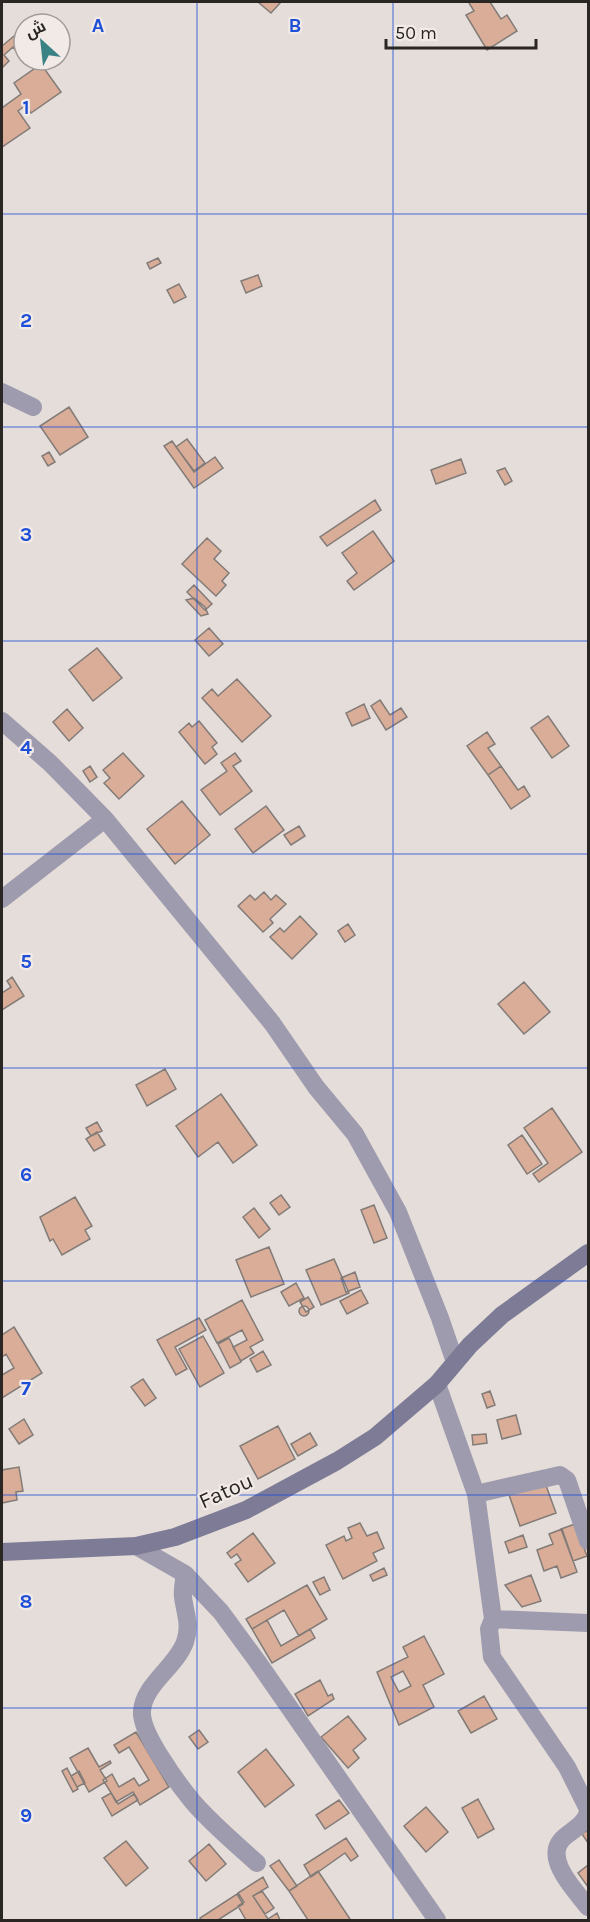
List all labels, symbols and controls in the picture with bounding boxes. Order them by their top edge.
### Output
north arrow [12,12,72,72]
scale bar [386,12,536,50]
text: A [92,14,105,37]
text: B [289,14,301,37]
text: ش [22,16,49,42]
text: 50 m [395,22,437,44]
text: 1 [22,96,30,119]
text: 2 [20,309,32,332]
text: 3 [20,523,32,546]
text: 4 [20,736,32,759]
text: 5 [20,950,32,973]
text: 6 [20,1163,32,1186]
text: 7 [21,1377,31,1400]
street label: Fatou [195,1468,257,1514]
text: 8 [20,1590,32,1613]
text: 9 [20,1804,32,1827]

